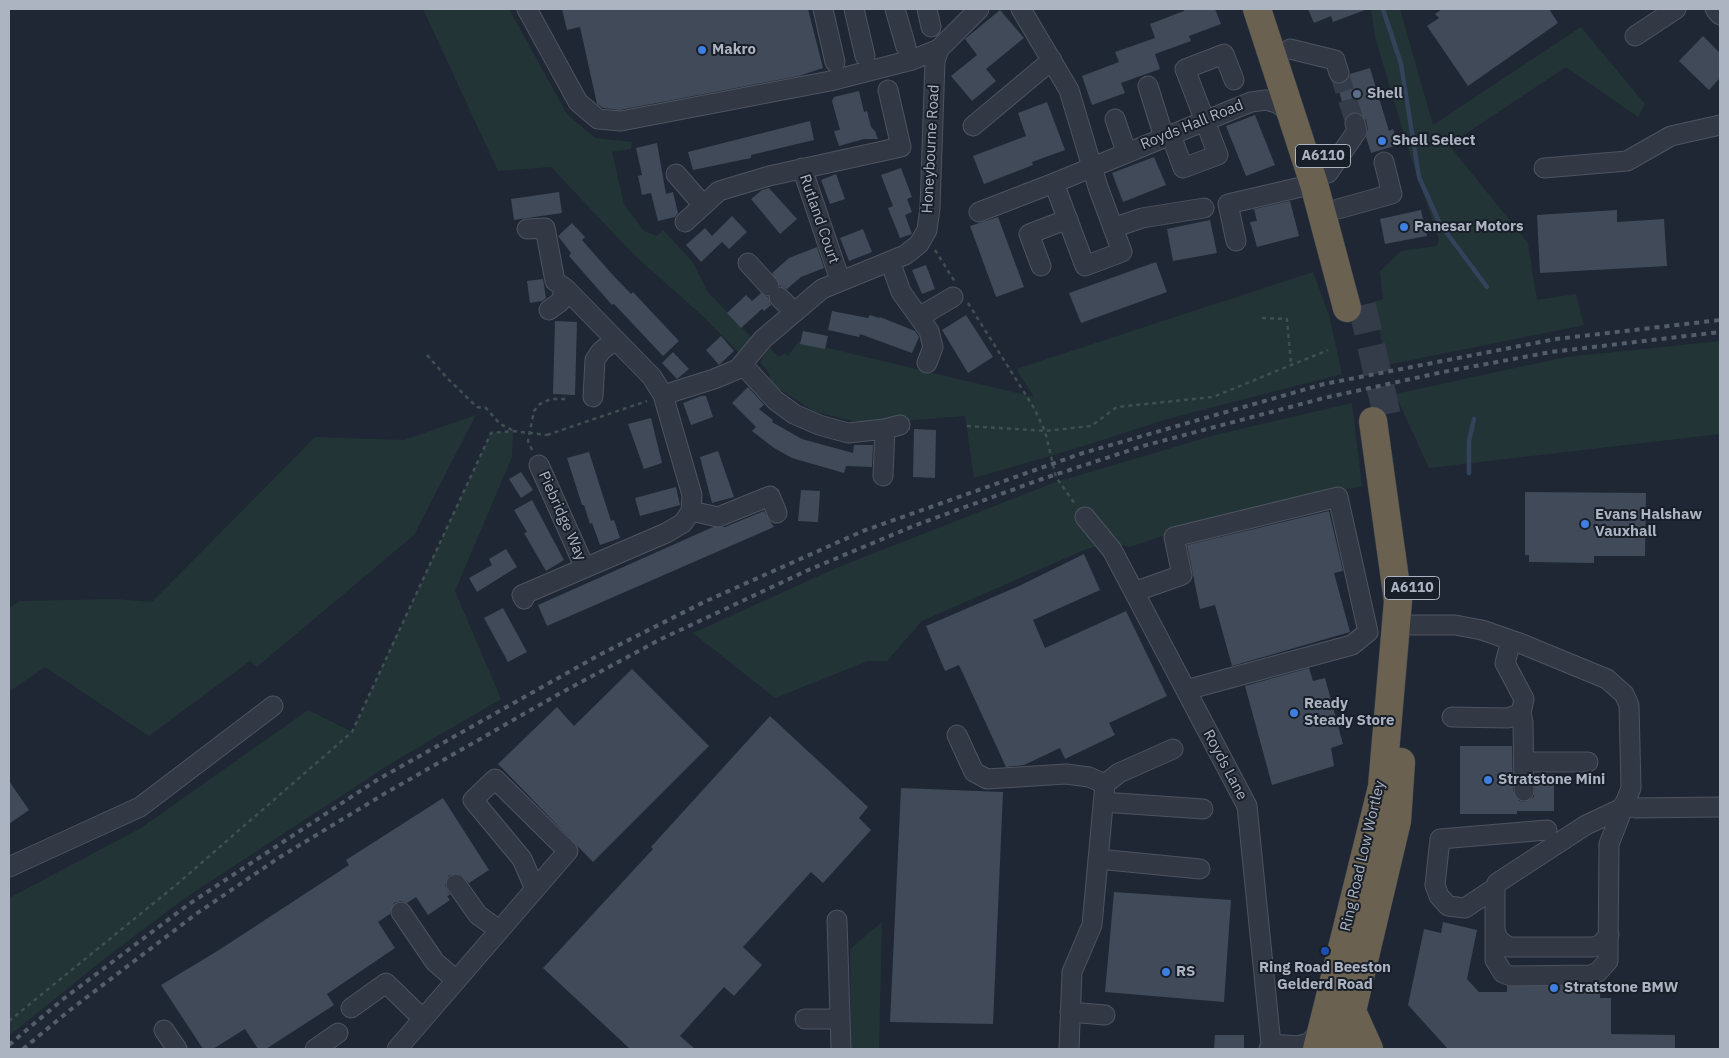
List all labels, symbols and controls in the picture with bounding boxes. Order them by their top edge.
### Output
place label: Makro [712,41,756,59]
marker: Makro [696,44,708,56]
street label: Honeybourne Road [919,84,943,214]
place label: Shell [1367,85,1403,103]
marker: Shell [1351,88,1363,100]
street label: Royds Hall Road [1138,96,1246,154]
place label: Shell Select [1392,132,1476,150]
marker: Shell Select [1376,135,1388,147]
road number: A6110 [1296,144,1350,168]
street label: Rutland Court [795,172,843,266]
place label: Panesar Motors [1414,218,1524,236]
marker: Panesar Motors [1398,221,1410,233]
street label: Piebridge Way [534,469,590,563]
place label: Evans Halshaw Vauxhall [1595,506,1702,541]
marker: Evans Halshaw Vauxhall [1579,518,1591,530]
road number: A6110 [1384,576,1440,600]
place label: Ready Steady Store [1304,695,1394,730]
marker: Ready Steady Store [1288,707,1300,719]
street label: Royds Lane [1199,727,1251,803]
place label: Stratstone Mini [1498,771,1605,789]
marker: Stratstone Mini [1482,774,1494,786]
street label: Ring Road Low Wortley [1337,779,1389,933]
marker: Ring Road Beeston Gelderd Road [1319,945,1331,957]
place label: Ring Road Beeston Gelderd Road [1259,959,1391,994]
place label: RS [1176,963,1195,981]
marker: RS [1160,966,1172,978]
place label: Stratstone BMW [1564,979,1678,997]
marker: Stratstone BMW [1548,982,1560,994]

